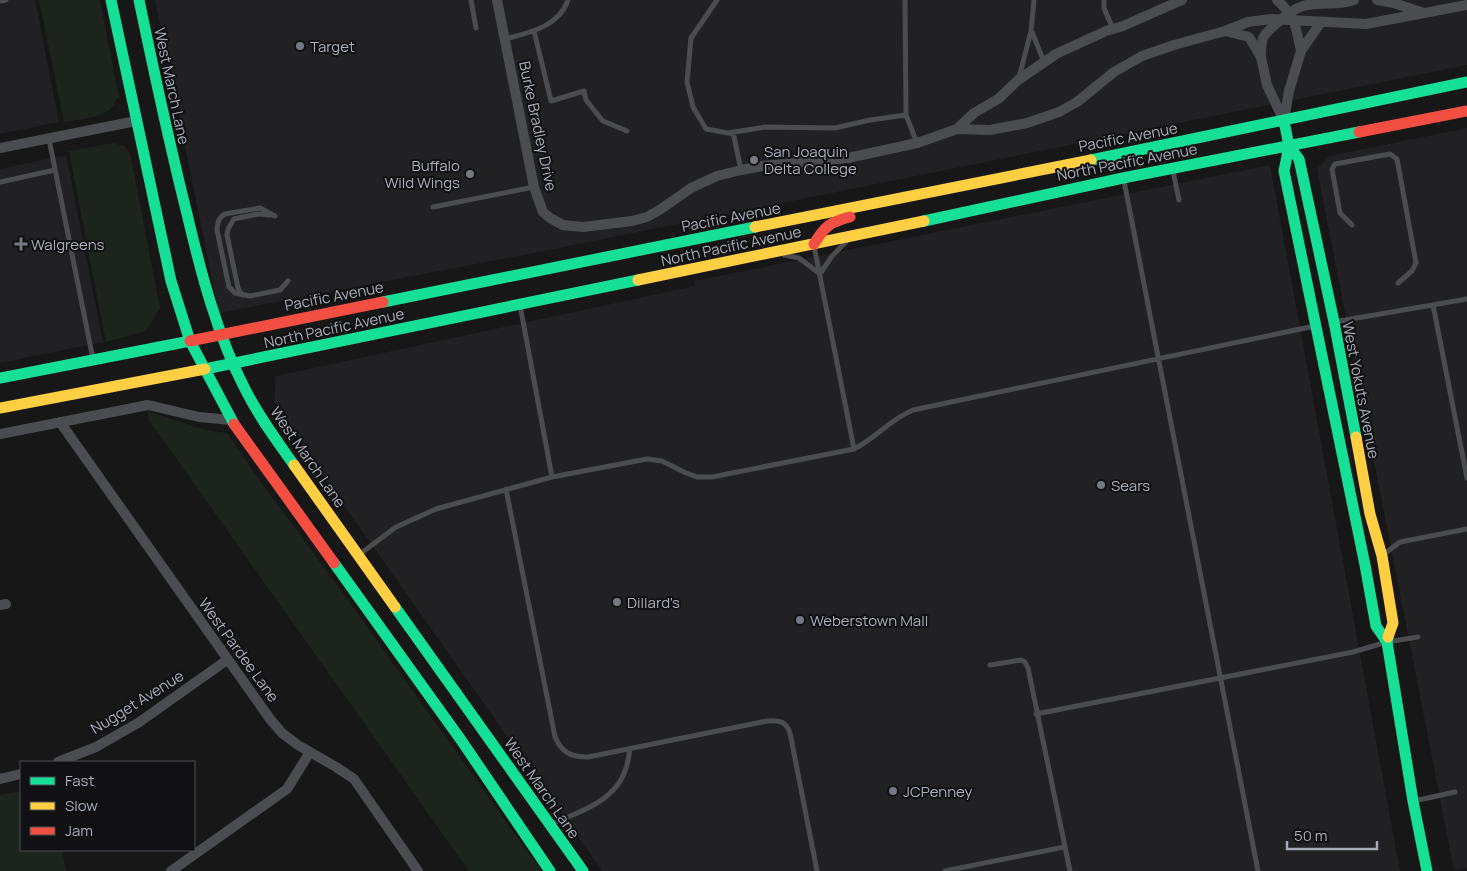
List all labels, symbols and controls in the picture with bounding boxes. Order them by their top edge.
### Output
street label: West March Lane [149,26,195,147]
place label: Target [310,36,355,57]
marker: Target [294,40,306,52]
street label: Burke Bradley Drive [514,59,562,193]
street label: Pacific Avenue [1077,117,1179,157]
street label: North Pacific Avenue [1055,138,1199,186]
place label: San Joaquin Delta College [764,141,857,179]
marker: San Joaquin Delta College [748,154,760,166]
place label: Buffalo Wild Wings [384,155,460,193]
marker: Buffalo Wild Wings [464,168,476,180]
street label: Pacific Avenue [680,197,782,237]
street label: North Pacific Avenue [659,221,803,271]
place label: Walgreens [31,234,105,255]
marker: Walgreens [15,238,27,250]
street label: Pacific Avenue [283,276,385,316]
street label: North Pacific Avenue [262,303,406,353]
street label: West Yokuts Avenue [1337,320,1385,461]
street label: West March Lane [265,402,351,512]
place label: Sears [1111,475,1150,496]
marker: Sears [1095,479,1107,491]
place label: Dillard's [627,592,680,613]
street label: West Pardee Lane [194,594,284,707]
marker: Dillard's [611,596,623,608]
place label: Weberstown Mall [810,610,928,631]
marker: Weberstown Mall [794,614,806,626]
street label: Nugget Avenue [86,665,188,739]
street label: West March Lane [499,733,585,843]
legend [20,761,195,851]
text: Fast [65,770,94,791]
place label: JCPenney [903,781,973,802]
marker: JCPenney [887,785,899,797]
text: Slow [65,795,98,816]
scale bar [1287,818,1377,850]
text: Jam [65,820,93,841]
text: 50 m [1294,825,1328,846]

